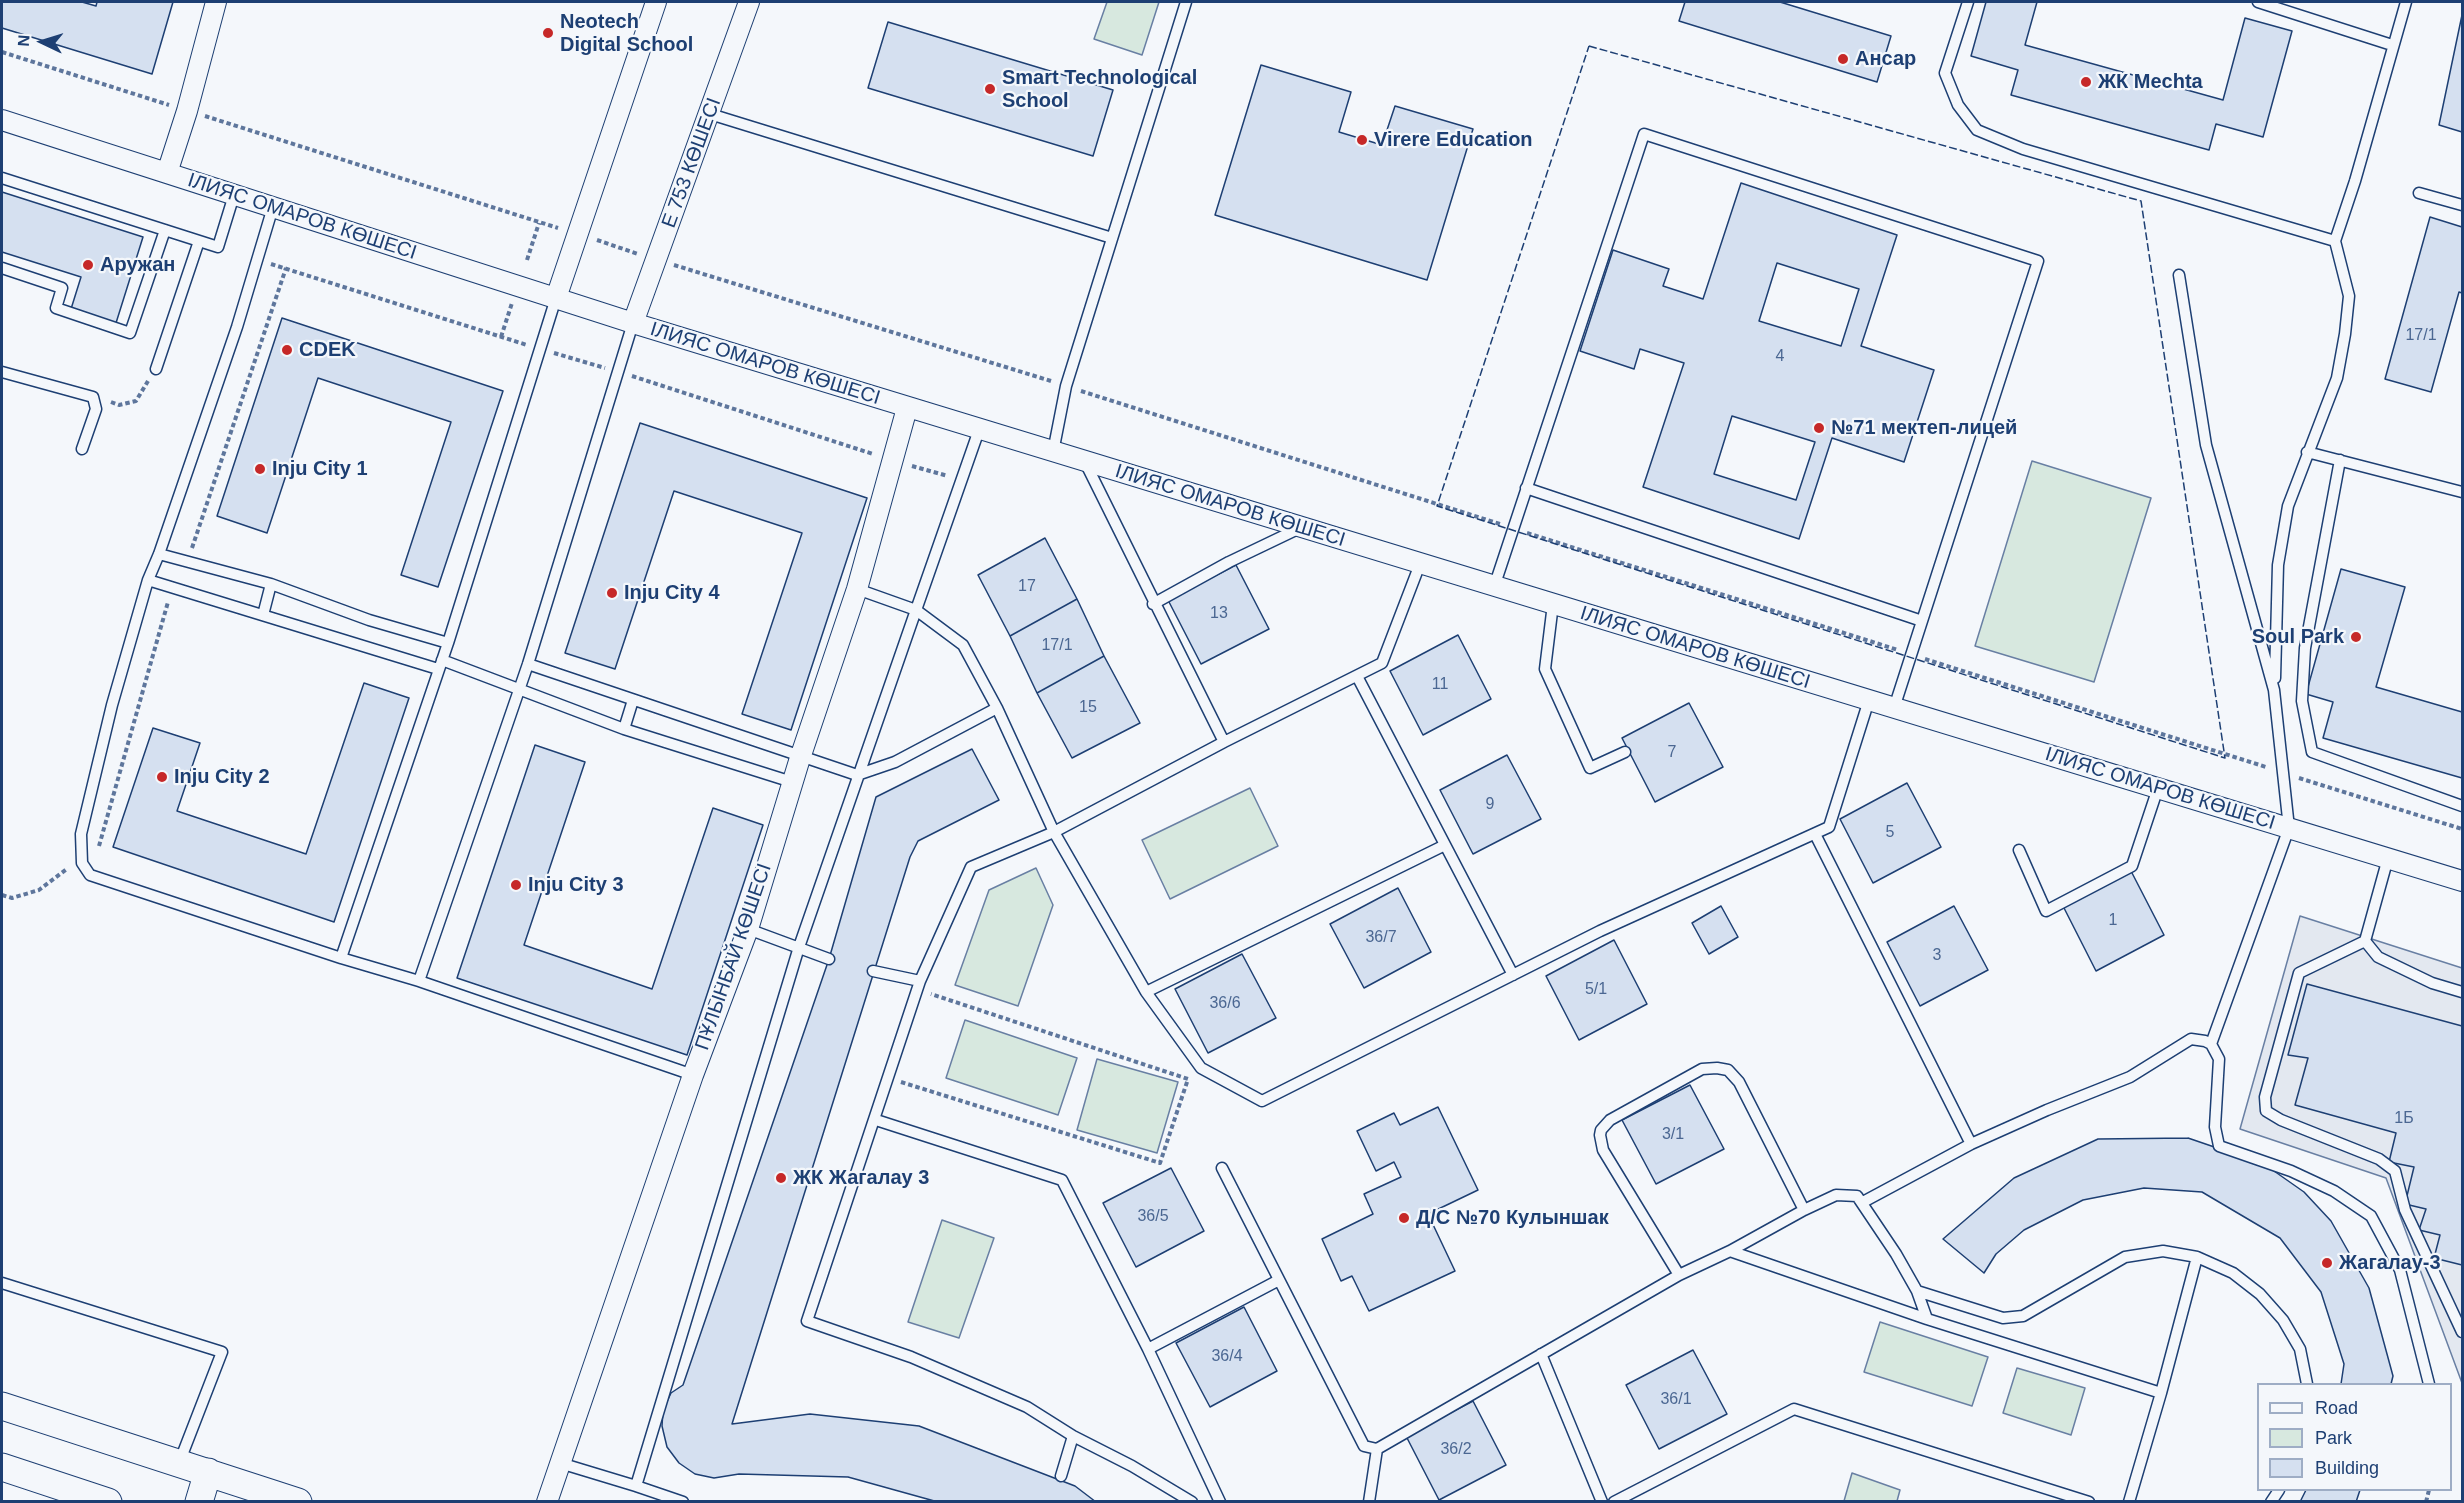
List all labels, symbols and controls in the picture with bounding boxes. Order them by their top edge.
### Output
place label: Neotech Digital School [560,10,693,57]
north arrow [12,12,72,72]
marker: Neotech Digital School [541,26,555,40]
text: N [15,34,32,47]
place label: Ансар [1855,47,1916,71]
marker: Ансар [1836,52,1850,66]
place label: Smart Technological School [1002,66,1197,113]
place label: ЖК Mechta [2098,70,2203,94]
marker: ЖК Mechta [2079,75,2093,89]
marker: Smart Technological School [983,82,997,96]
street label: Е 753 КӨШЕСІ [657,95,727,231]
place label: Virere Education [1374,128,1533,152]
marker: Virere Education [1355,133,1369,147]
street label: ІЛИЯС ОМАРОВ КӨШЕСІ [185,169,419,265]
place label: Аружан [100,253,175,277]
marker: Аружан [81,258,95,272]
street label: ІЛИЯС ОМАРОВ КӨШЕСІ [647,318,883,410]
house number: 17/1 [2405,326,2437,346]
place label: CDEK [299,338,356,362]
marker: CDEK [280,343,294,357]
house number: 4 [1776,347,1784,367]
place label: №71 мектеп-лицей [1831,416,2017,440]
marker: №71 мектеп-лицей [1812,421,1826,435]
place label: Inju City 1 [272,457,368,481]
street label: ІЛИЯС ОМАРОВ КӨШЕСІ [1112,460,1348,552]
marker: Inju City 1 [253,462,267,476]
house number: 17 [1018,577,1036,597]
place label: Inju City 4 [624,581,720,605]
marker: Inju City 4 [605,586,619,600]
street label: ІЛИЯС ОМАРОВ КӨШЕСІ [1577,602,1813,694]
house number: 13 [1210,604,1228,624]
place label: Soul Park [2252,625,2344,649]
marker: Soul Park [2349,630,2363,644]
house number: 17/1 [1041,636,1073,656]
house number: 11 [1432,675,1448,695]
house number: 15 [1079,698,1097,718]
house number: 7 [1668,743,1676,763]
street label: ІЛИЯС ОМАРОВ КӨШЕСІ [2042,743,2278,835]
place label: Inju City 2 [174,765,270,789]
marker: Inju City 2 [155,770,169,784]
house number: 9 [1486,795,1494,815]
house number: 5 [1886,823,1894,843]
street label: ПҰЛЫНБАЙ КӨШЕСІ [691,861,777,1053]
place label: Inju City 3 [528,873,624,897]
marker: Inju City 3 [509,878,523,892]
house number: 1 [2109,911,2117,931]
house number: 36/7 [1365,928,1397,948]
house number: 3 [1933,946,1941,966]
house number: 5/1 [1585,980,1607,1000]
house number: 36/6 [1209,994,1241,1014]
house number: 1Б [2394,1109,2414,1129]
house number: 3/1 [1662,1125,1684,1145]
place label: ЖК Жагалау 3 [793,1166,929,1190]
marker: ЖК Жагалау 3 [774,1171,788,1185]
place label: Д/С №70 Кулыншак [1416,1206,1609,1230]
house number: 36/5 [1137,1207,1169,1227]
marker: Д/С №70 Кулыншак [1397,1211,1411,1225]
place label: Жагалау-3 [2339,1251,2441,1275]
marker: Жагалау-3 [2320,1256,2334,1270]
house number: 36/4 [1211,1347,1243,1367]
legend [2257,1383,2452,1491]
house number: 36/1 [1660,1390,1692,1410]
text: Road [2315,1398,2358,1418]
text: Park [2315,1428,2352,1448]
house number: 36/2 [1440,1440,1472,1460]
text: Building [2315,1458,2379,1478]

